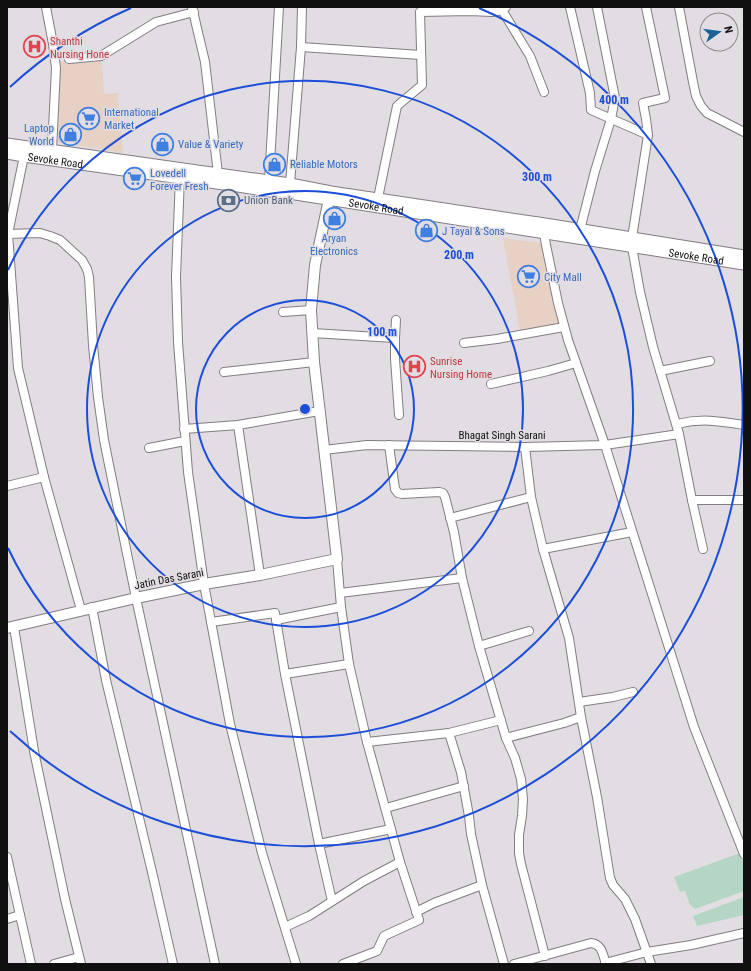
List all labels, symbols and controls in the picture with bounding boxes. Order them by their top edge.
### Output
north arrow [699,12,739,52]
text: N [721,25,735,35]
hospital icon: Shanthi Nursing Hone [22,34,48,60]
place label: Shanthi Nursing Hone [50,35,109,61]
text: 400 m [599,93,629,107]
supermarket icon: International Market [76,105,102,131]
place label: International Market [104,106,159,132]
shop icon: Laptop World [57,121,83,147]
place label: Laptop World [24,122,54,148]
shop icon: Value & Variety [149,131,175,157]
place label: Value & Variety [178,138,244,151]
street label: Sevoke Road [27,150,84,171]
shop icon: Reliable Motors [262,151,288,177]
place label: Reliable Motors [290,158,358,171]
supermarket icon: Lovedell Forever Fresh [122,166,148,192]
place label: Lovedell Forever Fresh [150,167,209,193]
text: 300 m [522,170,552,184]
bank icon: Union Bank [216,187,242,213]
place label: Union Bank [244,194,293,207]
street label: Sevoke Road [348,196,405,217]
shop icon: Aryan Electronics [321,205,347,231]
shop icon: J Tayal & Sons [414,218,440,244]
place label: J Tayal & Sons [442,225,505,238]
place label: Aryan Electronics [310,232,358,258]
street label: Sevoke Road [668,246,725,267]
text: 200 m [444,248,474,262]
supermarket icon: City Mall [516,264,542,290]
place label: City Mall [544,271,582,284]
text: 100 m [367,325,397,339]
hospital icon: Sunrise Nursing Home [402,354,428,380]
place label: Sunrise Nursing Home [430,355,492,381]
centre of rings [298,402,312,416]
street label: Bhagat Singh Sarani [458,429,546,442]
street label: Jatin Das Sarani [133,566,205,592]

